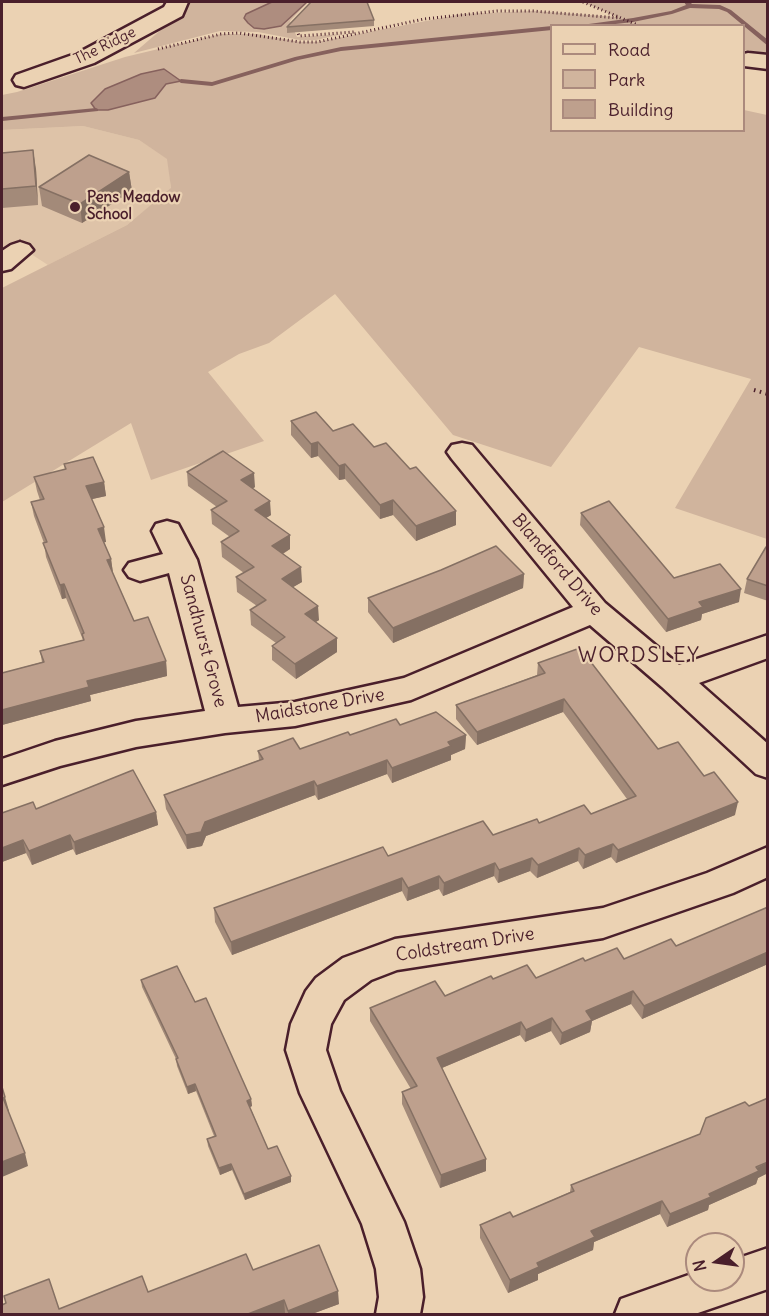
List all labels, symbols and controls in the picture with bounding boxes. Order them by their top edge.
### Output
street label: The Ridge [71,23,139,69]
legend [550,24,745,132]
text: Road [608,38,650,61]
text: Park [608,68,645,91]
text: Building [608,98,673,121]
place label: Pens Meadow School [87,189,180,224]
marker: Pens Meadow School [68,200,82,214]
street label: Blandford Drive [507,510,607,620]
street label: Sandhurst Grove [175,572,231,710]
district label: WORDSLEY [578,643,700,669]
street label: Maidstone Drive [254,684,386,728]
street label: Coldstream Drive [394,923,536,967]
north arrow [685,1232,745,1292]
text: N [688,1258,710,1273]

